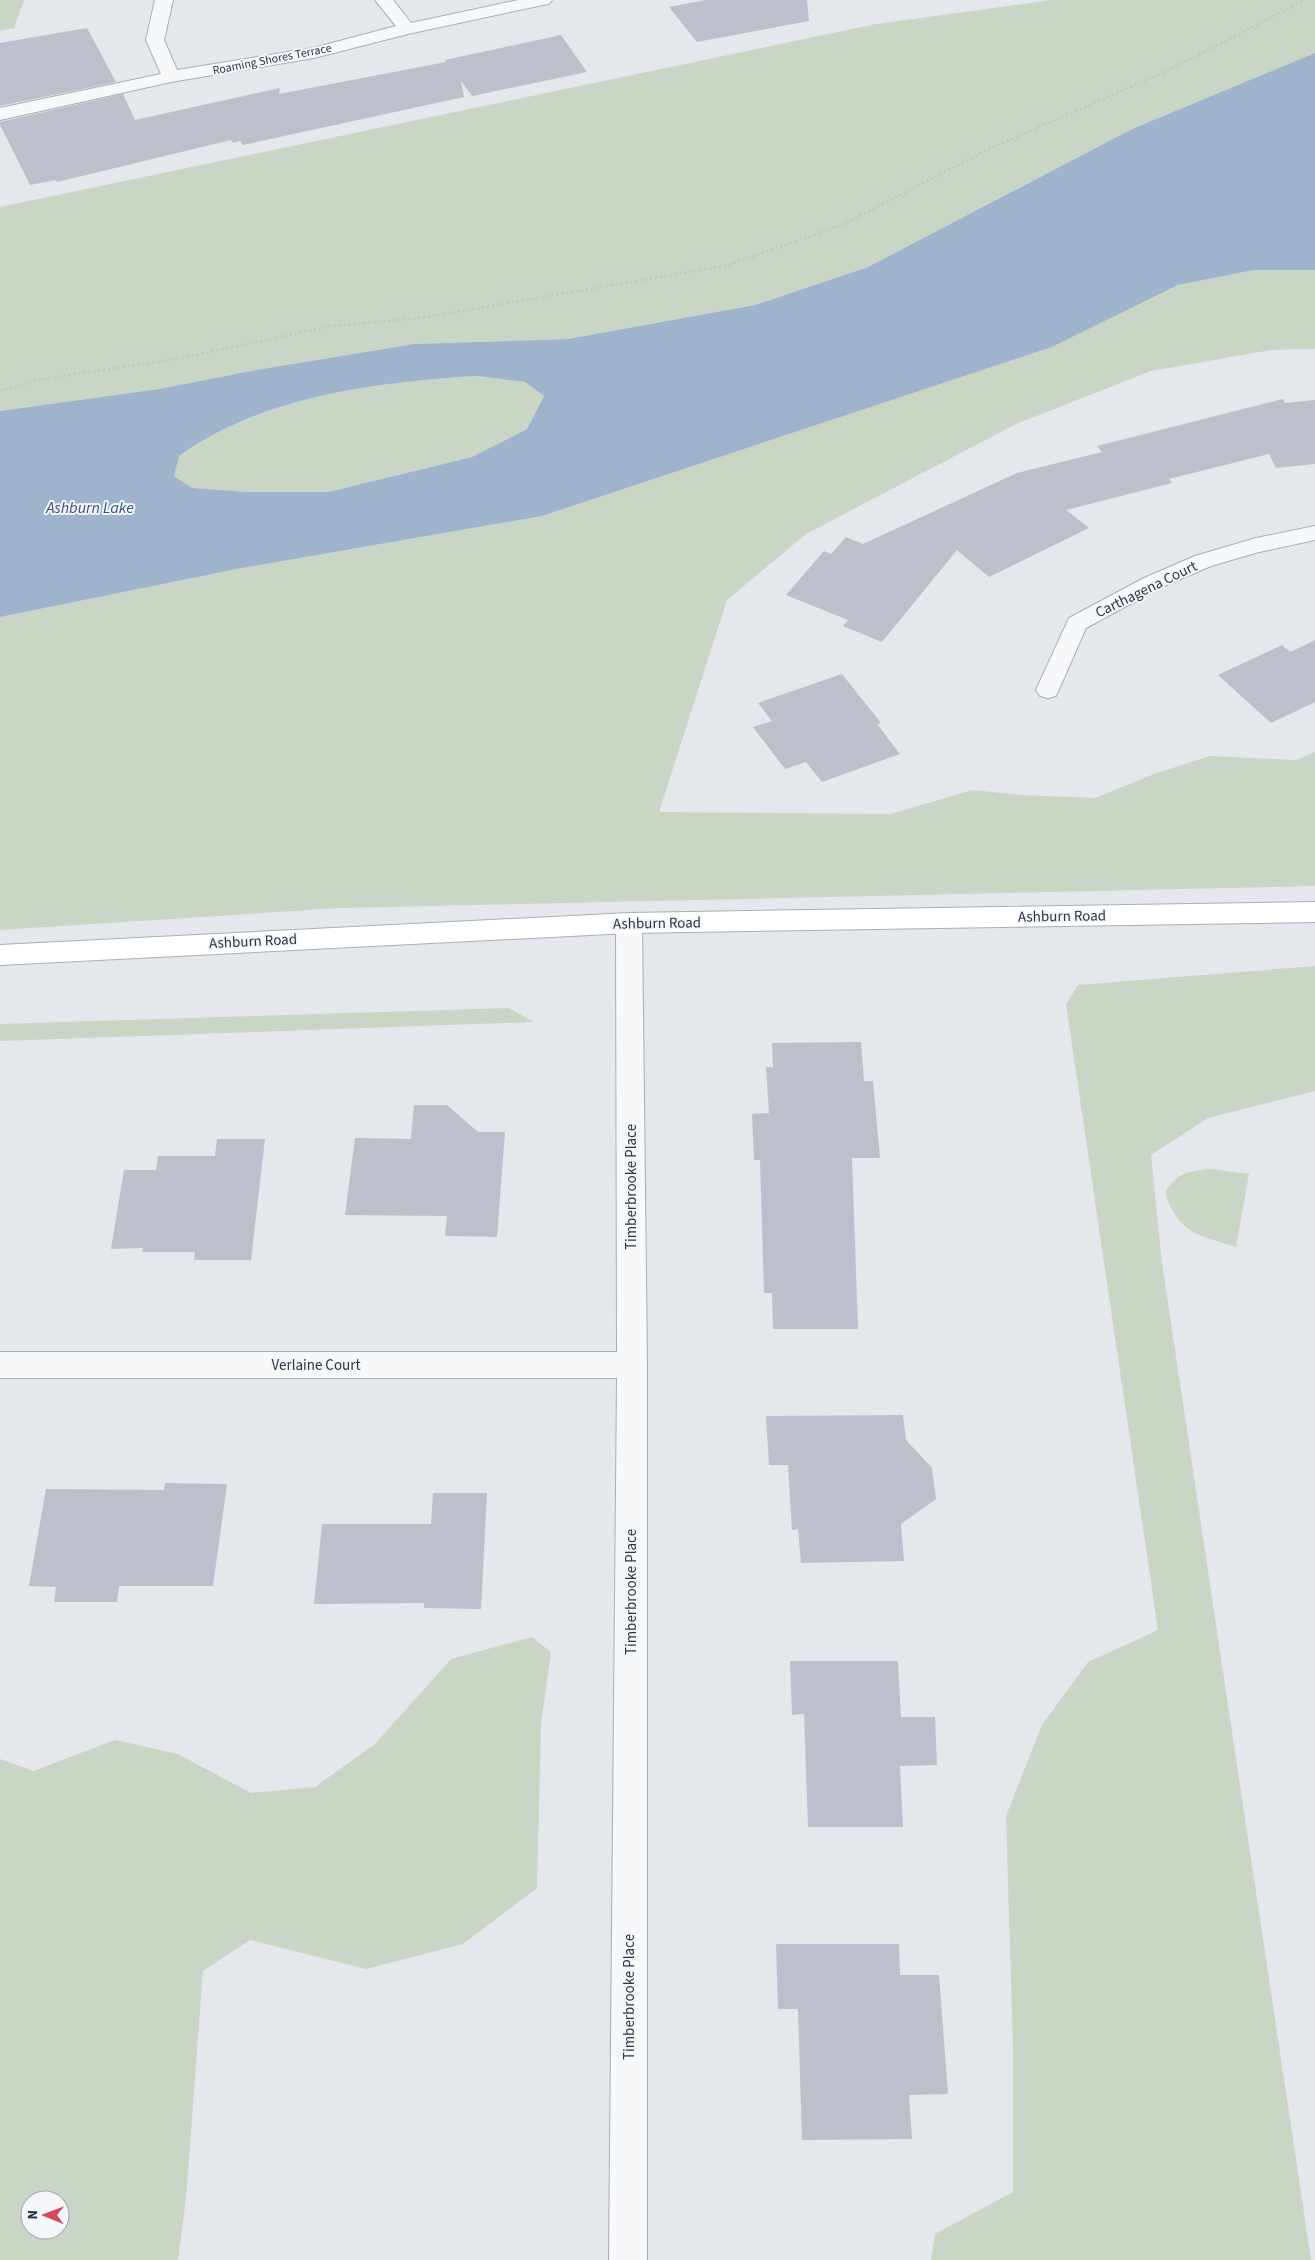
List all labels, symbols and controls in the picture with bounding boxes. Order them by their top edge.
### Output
street label: Roaming Shores Terrace [211,40,333,79]
water label: Ashburn Lake [45,497,134,519]
street label: Carthagena Court [1092,556,1201,623]
street label: Ashburn Road [1018,905,1106,928]
street label: Ashburn Road [613,912,701,935]
street label: Ashburn Road [209,929,298,954]
street label: Timberbrooke Place [621,1124,642,1250]
street label: Verlaine Court [272,1355,361,1376]
street label: Timberbrooke Place [621,1529,642,1655]
street label: Timberbrooke Place [619,1934,640,2060]
north arrow [20,2190,70,2240]
text: N [23,2210,43,2220]

